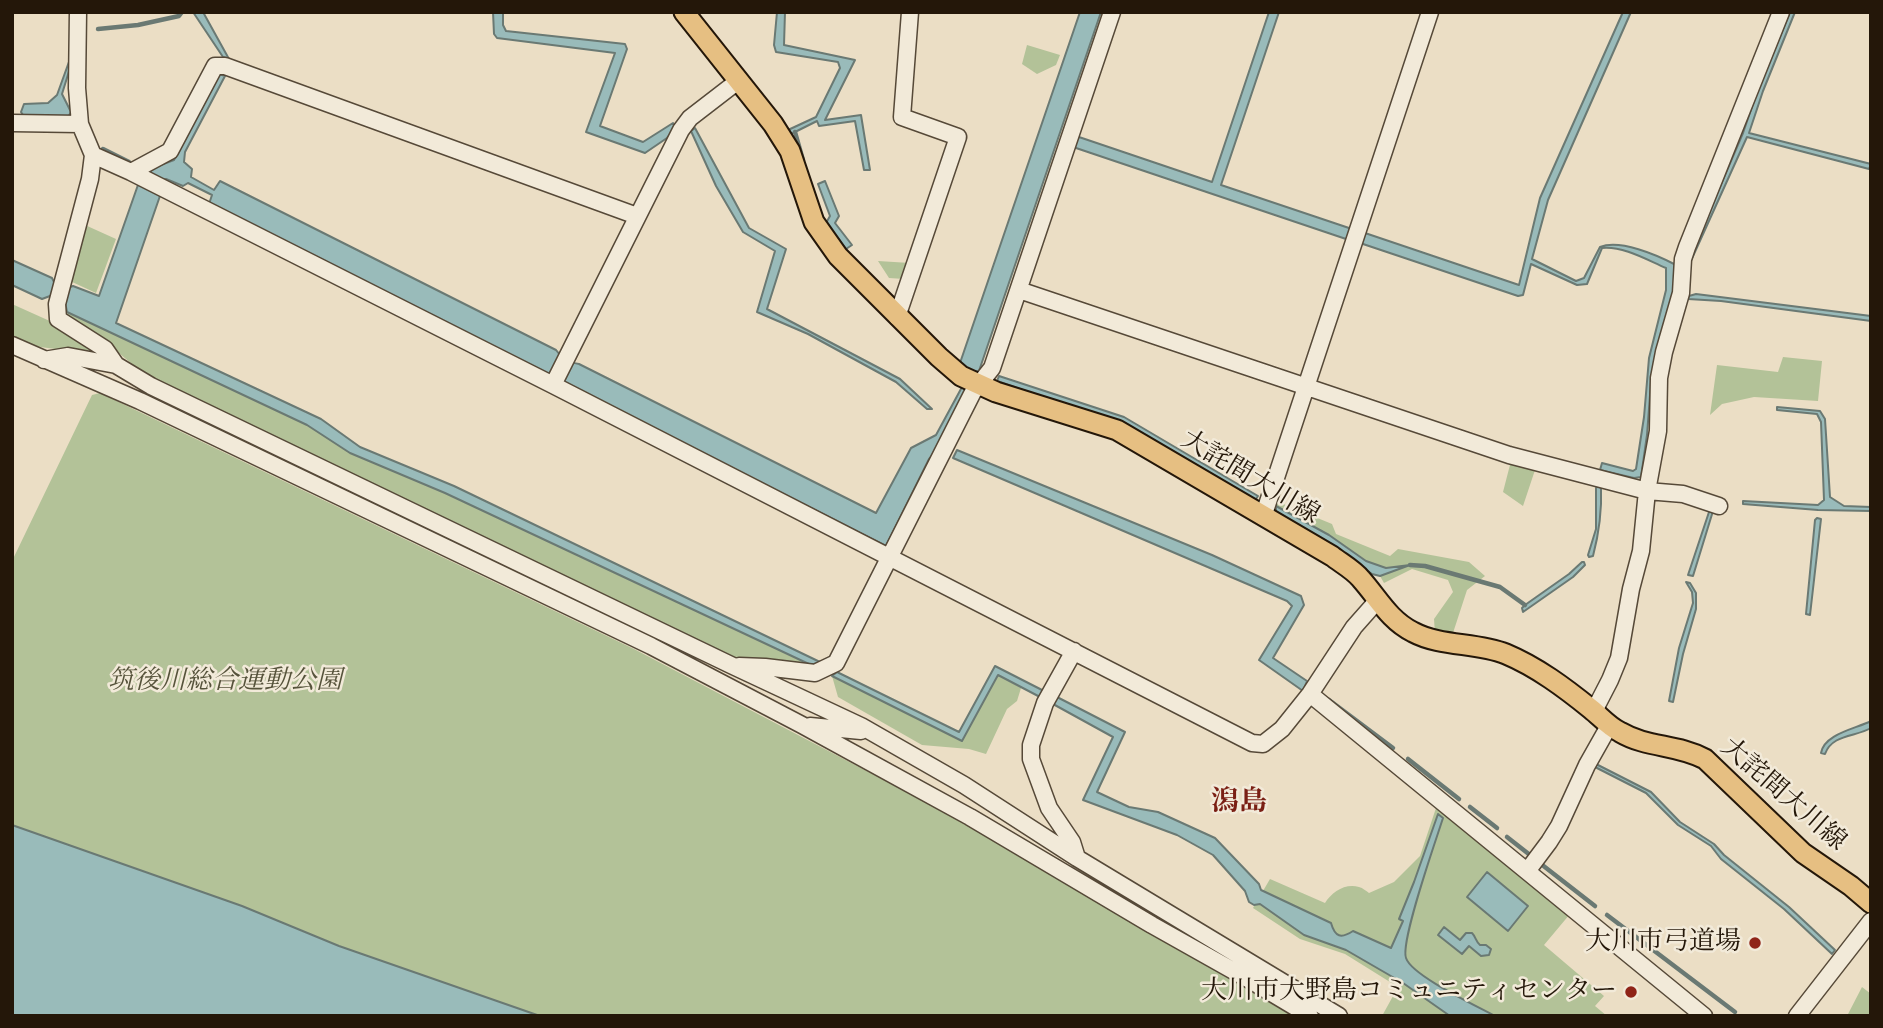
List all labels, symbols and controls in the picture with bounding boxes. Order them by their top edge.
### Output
street label: 大詫間大川線 [1175,424,1325,532]
park label: 筑後川総合運動公園 [108,666,342,698]
street label: 大詫間大川線 [1714,732,1852,858]
district label: 潟島 [1211,786,1267,820]
place label: 大川市弓道場 [1585,927,1741,959]
marker: 大川市弓道場 [1747,935,1763,951]
place label: 大川市大野島コミュニティセンター [1201,976,1617,1008]
marker: 大川市大野島コミュニティセンター [1623,984,1639,1000]

